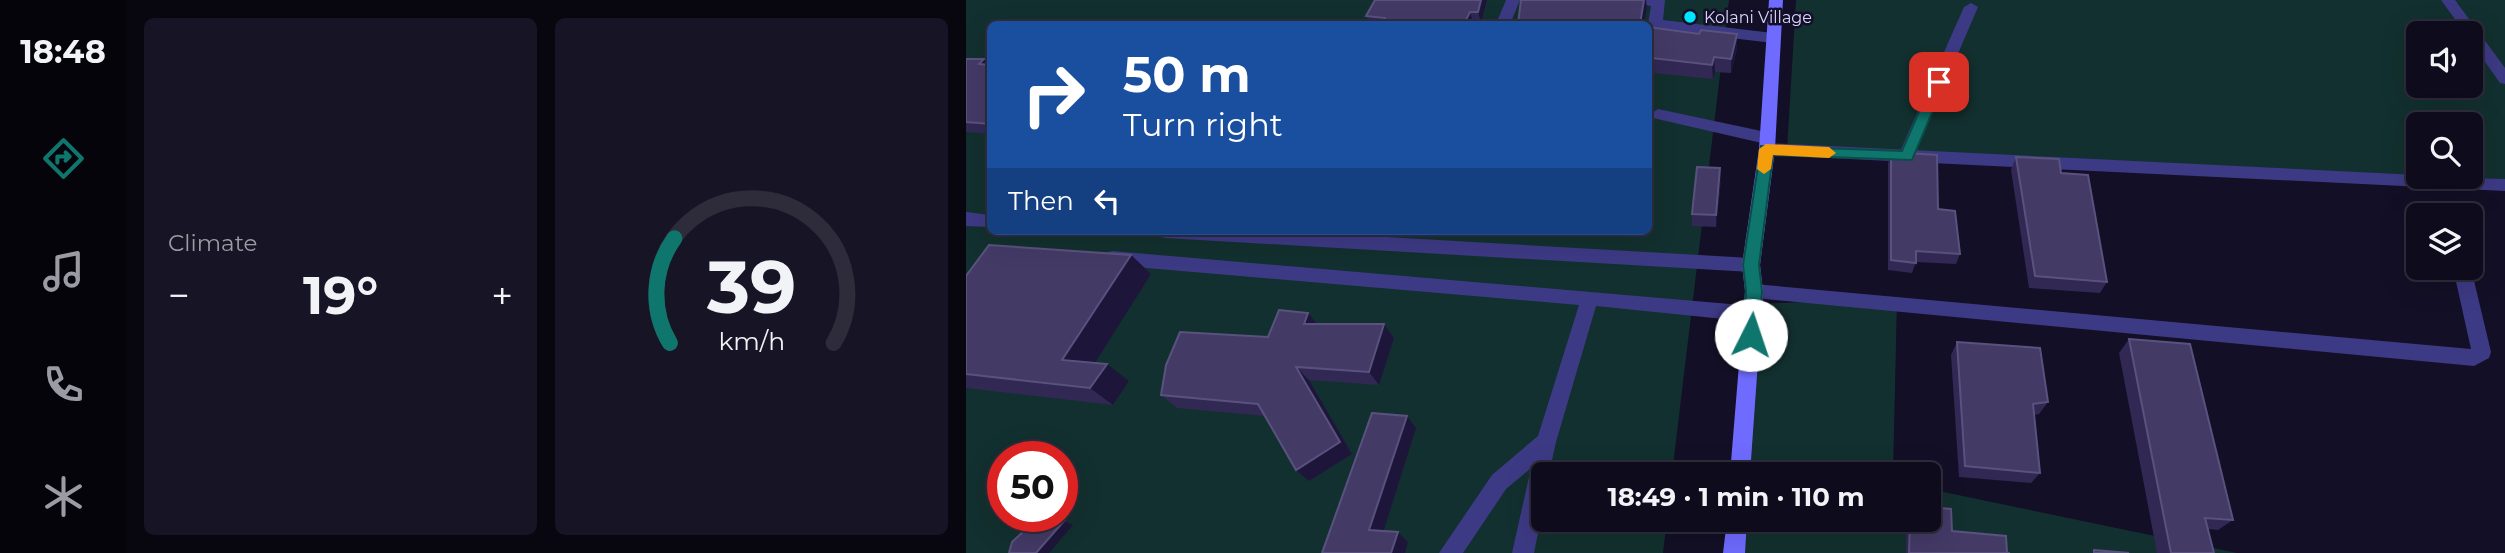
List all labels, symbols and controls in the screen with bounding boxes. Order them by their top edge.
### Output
place label: Kolani Village [1704,8,1812,27]
marker: Kolani Village [1682,9,1698,25]
map controls [2406,21,2483,280]
button: sound [2406,21,2483,98]
text: 18:48 [20,32,106,71]
text: 50 m [1123,45,1251,104]
icon: right [1008,49,1099,140]
pin [1909,52,1969,112]
icon: arrive [1920,63,1958,101]
text: Turn right [1123,105,1283,144]
button: search [2406,112,2483,189]
icon: directions [39,134,88,183]
icon: left [1088,182,1126,220]
text: Then [1008,185,1074,217]
button: layers [2406,203,2483,280]
text: Climate [168,229,257,257]
text: 39 [706,243,796,331]
icon: music [39,247,88,296]
text: 19° [303,264,378,327]
text: − [168,272,190,319]
text: + [491,272,513,319]
position arrow [1714,298,1788,372]
text: km/h [718,325,785,355]
icon: phone [39,360,88,409]
speed limit sign: 50 [987,441,1078,532]
icon: climate [39,472,88,521]
text: 18:49 · 1 min · 110 m [1608,481,1864,513]

